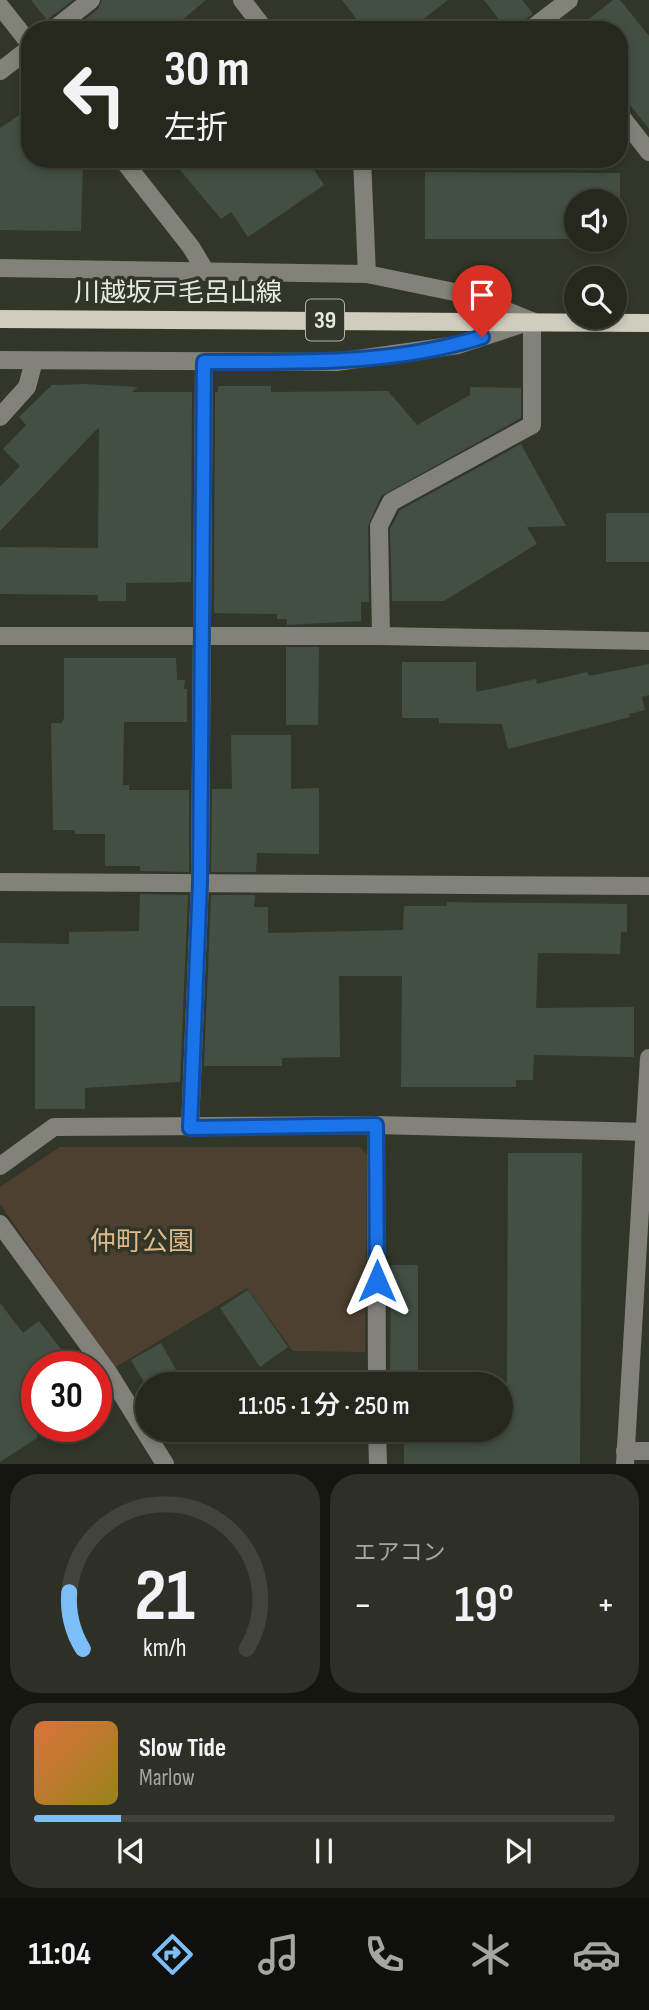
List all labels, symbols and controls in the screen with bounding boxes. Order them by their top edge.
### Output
text: 30 m [164,41,249,100]
icon: left [49,49,140,140]
text: 左折 [164,109,228,148]
map controls [564,189,627,329]
button: sound [564,189,627,252]
pin [452,265,512,337]
button: search [564,266,627,329]
icon: arrive [463,276,501,314]
street label: 川越坂戸毛呂山線 [74,278,282,309]
road number: 39 [306,300,344,340]
park label: 仲町公園 [90,1227,194,1258]
position arrow [340,1244,414,1318]
speed limit sign: 30 [21,1351,112,1442]
text: 11:05 · 1 分 · 250 m [239,1391,409,1422]
text: エアコン [354,1539,446,1567]
text: 21 [134,1554,195,1642]
text: 19° [455,1574,514,1637]
text: − [354,1583,372,1628]
text: + [596,1583,615,1628]
text: km/h [143,1633,186,1664]
text: Slow Tide [139,1733,226,1764]
text: Marlow [139,1764,195,1792]
icon: previous [112,1832,150,1870]
icon: pause [305,1832,343,1870]
icon: next [499,1832,537,1870]
icon: directions [148,1930,197,1979]
icon: music [254,1930,303,1979]
icon: phone [360,1930,409,1979]
icon: climate [466,1930,515,1979]
icon: car [572,1930,621,1979]
text: 11:04 [28,1935,91,1974]

